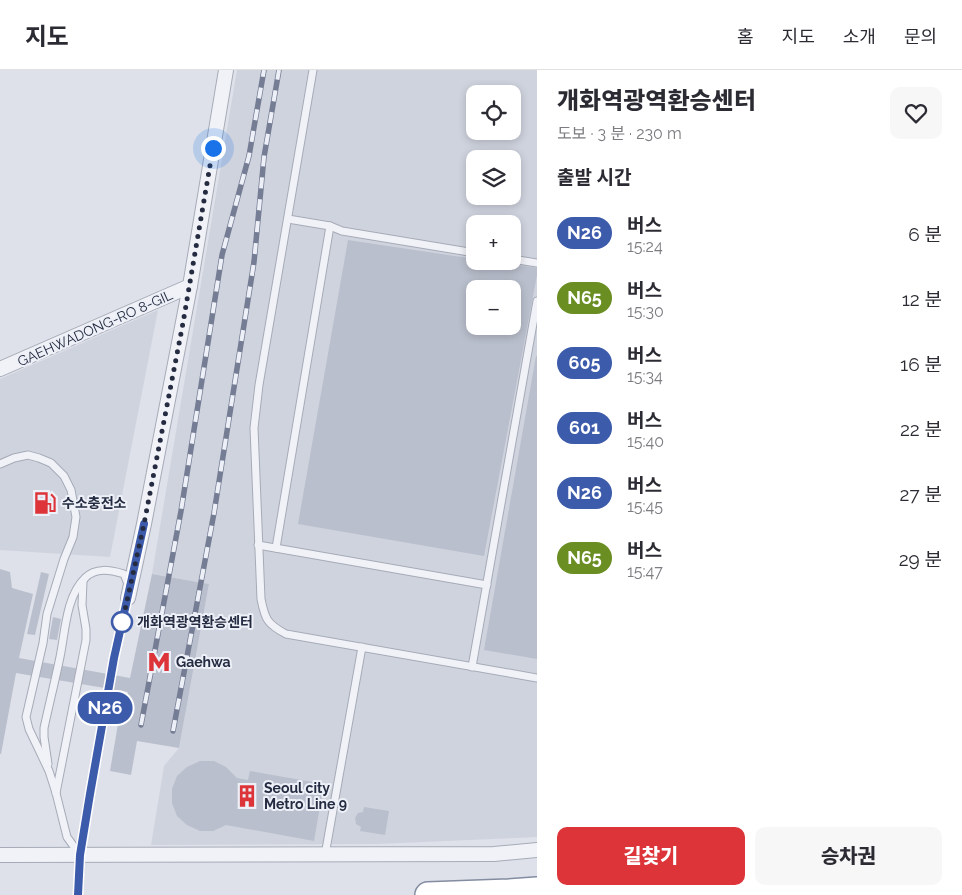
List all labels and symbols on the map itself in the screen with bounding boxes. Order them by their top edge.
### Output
your location [201,136,226,161]
street label: GAEHWADONG-RO 8-GIL [15,287,175,369]
fuel station icon: 수소충전소 [32,490,58,516]
place label: 수소충전소 [62,495,127,511]
marker: 개화역광역환승센터 [111,611,133,633]
place label: 개화역광역환승센터 [137,614,253,630]
metro station icon: Gaehwa [146,649,172,675]
place label: Gaehwa [176,654,231,670]
line badge: N26 [76,692,134,724]
place label: Seoul city Metro Line 9 [264,780,347,812]
building icon: Seoul city Metro Line 9 [234,783,260,809]

